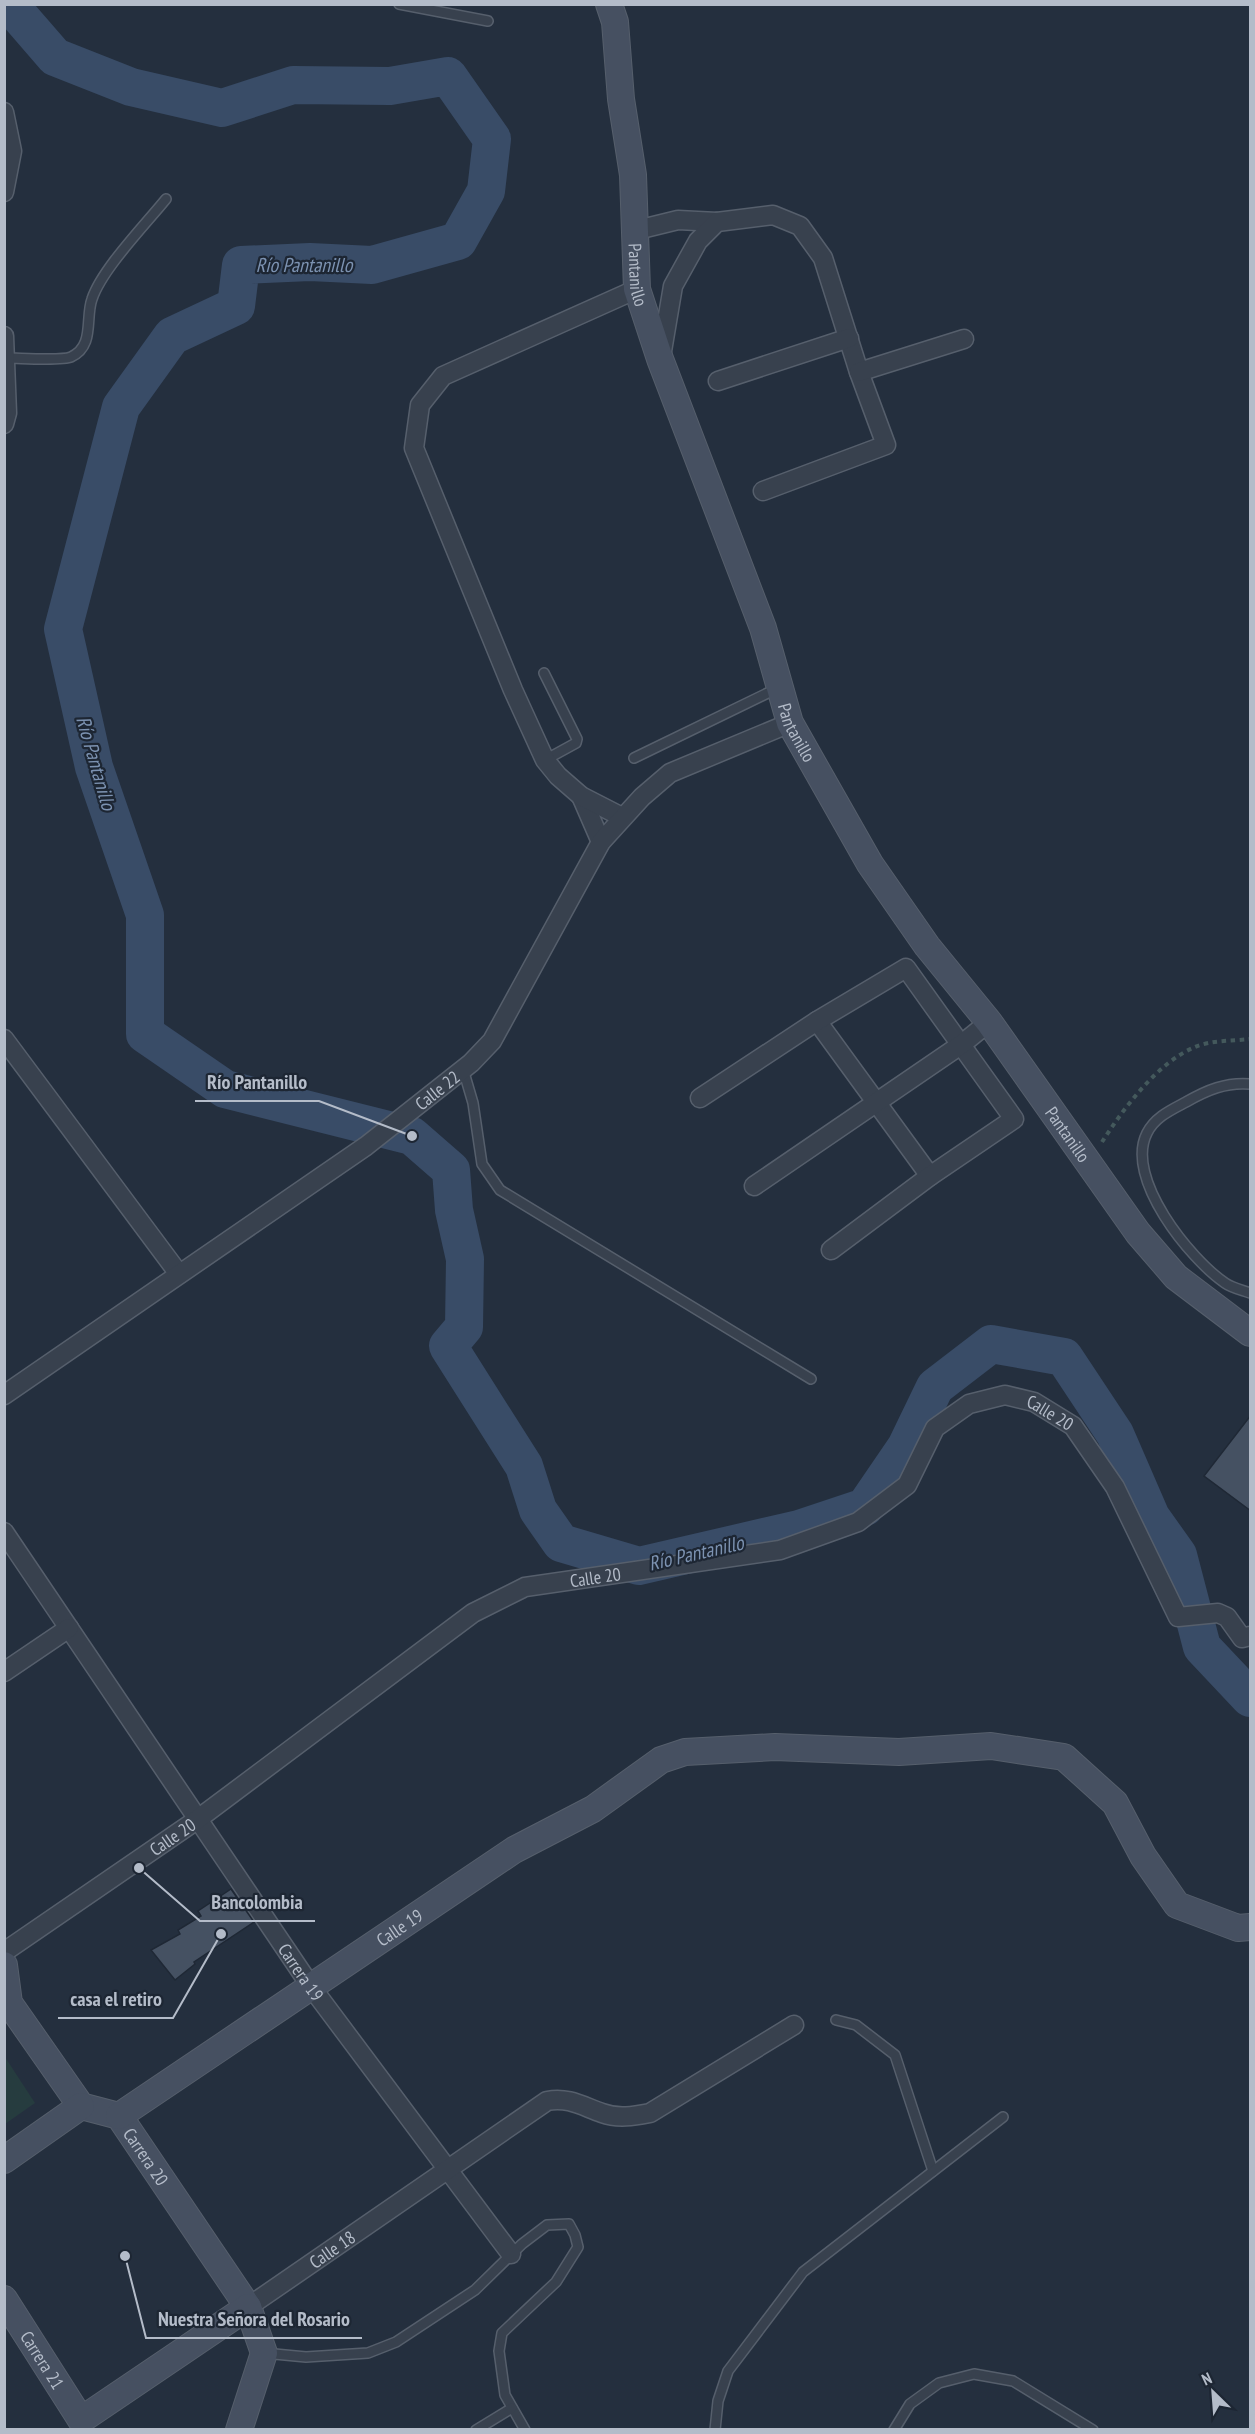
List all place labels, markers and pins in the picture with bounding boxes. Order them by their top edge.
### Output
callout: Río Pantanillo [195,1063,319,1101]
callout: Bancolombia [200,1883,315,1921]
callout: casa el retiro [58,1980,173,2018]
callout: Nuestra Señora del Rosario [146,2300,362,2338]

